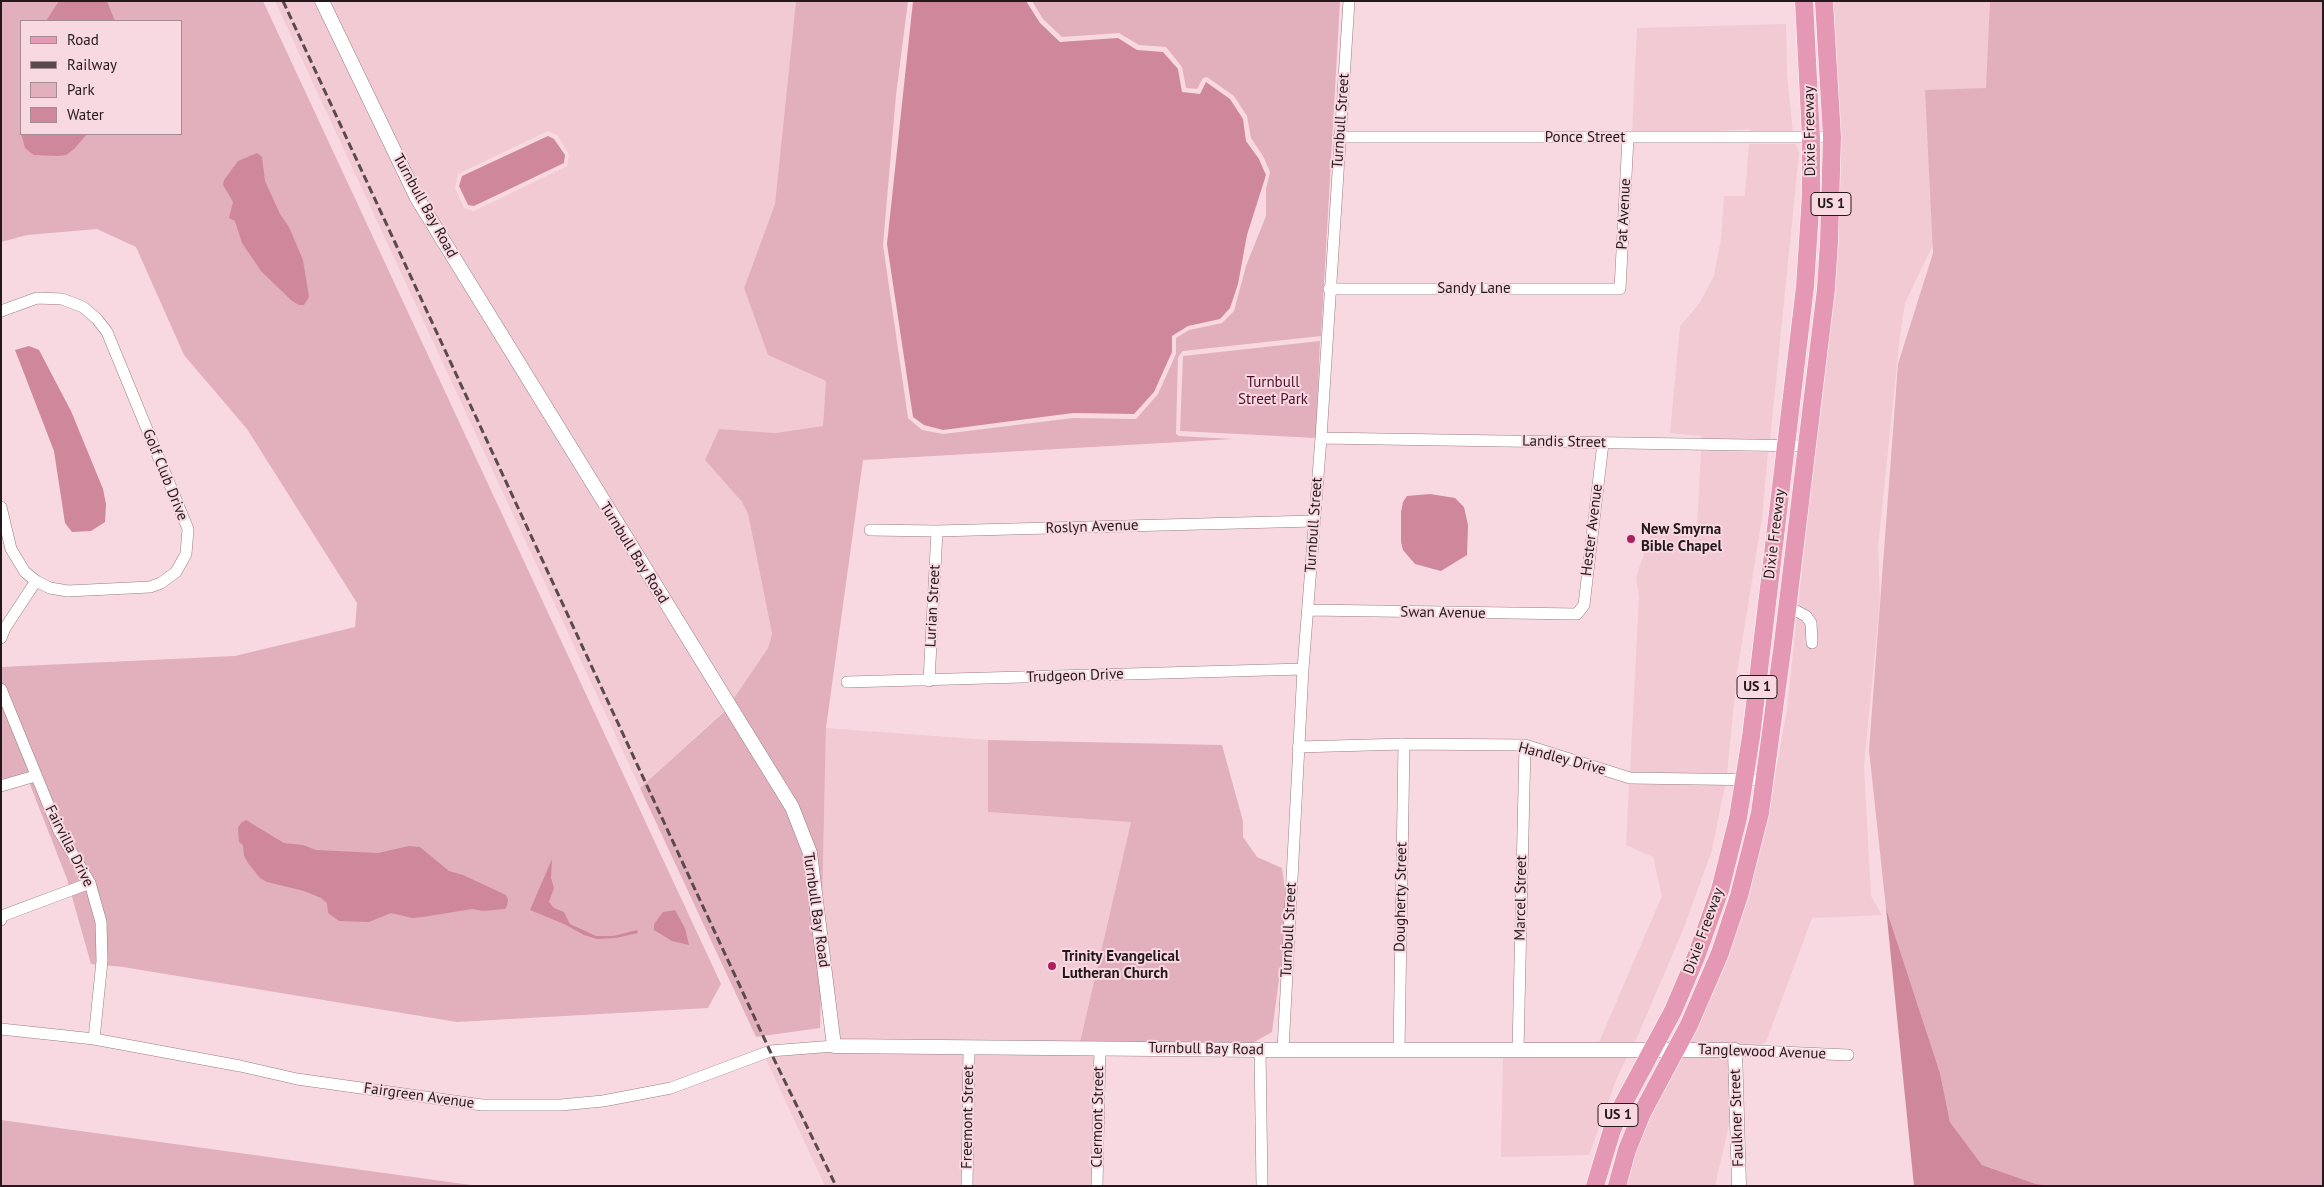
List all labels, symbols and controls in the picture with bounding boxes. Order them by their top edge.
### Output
legend [20,20,182,135]
text: Road [67,30,99,49]
text: Railway [67,55,117,74]
street label: Turnbull Street [1329,73,1353,169]
text: Park [67,80,95,99]
street label: Dixie Freeway [1800,86,1820,176]
text: Water [67,105,104,124]
street label: Ponce Street [1545,129,1625,147]
street label: Turnbull Bay Road [389,151,461,261]
street label: Pat Avenue [1613,178,1635,250]
road number: US 1 [1811,192,1851,215]
street label: Sandy Lane [1437,280,1511,298]
park label: Turnbull Street Park [1238,374,1308,409]
street label: Golf Club Drive [138,427,192,523]
street label: Landis Street [1522,432,1606,452]
street label: Turnbull Street [1302,477,1326,573]
street label: Hester Avenue [1577,483,1607,577]
street label: Dixie Freeway [1761,488,1789,580]
street label: Turnbull Bay Road [596,499,672,607]
street label: Roslyn Avenue [1045,516,1139,538]
place label: New Smyrna Bible Chapel [1641,521,1722,556]
marker: New Smyrna Bible Chapel [1625,533,1637,545]
street label: Lurian Street [922,564,944,648]
street label: Swan Avenue [1400,603,1486,623]
street label: Trudgeon Drive [1026,665,1124,687]
road number: US 1 [1737,676,1777,699]
street label: Handley Drive [1516,739,1608,779]
street label: Fairvilla Drive [41,802,97,890]
street label: Dougherty Street [1391,842,1411,952]
street label: Turnbull Bay Road [799,851,833,969]
street label: Marcel Street [1511,855,1531,941]
street label: Turnbull Street [1278,882,1300,978]
street label: Dixie Freeway [1680,885,1728,977]
place label: Trinity Evangelical Lutheran Church [1062,948,1179,983]
marker: Trinity Evangelical Lutheran Church [1046,960,1058,972]
street label: Turnbull Bay Road [1148,1039,1264,1059]
street label: Tanglewood Avenue [1698,1041,1826,1063]
street label: Freemont Street [958,1065,978,1169]
street label: Clermont Street [1088,1066,1108,1168]
street label: Faulkner Street [1726,1069,1748,1167]
street label: Fairgreen Avenue [362,1079,476,1113]
road number: US 1 [1598,1104,1638,1126]

